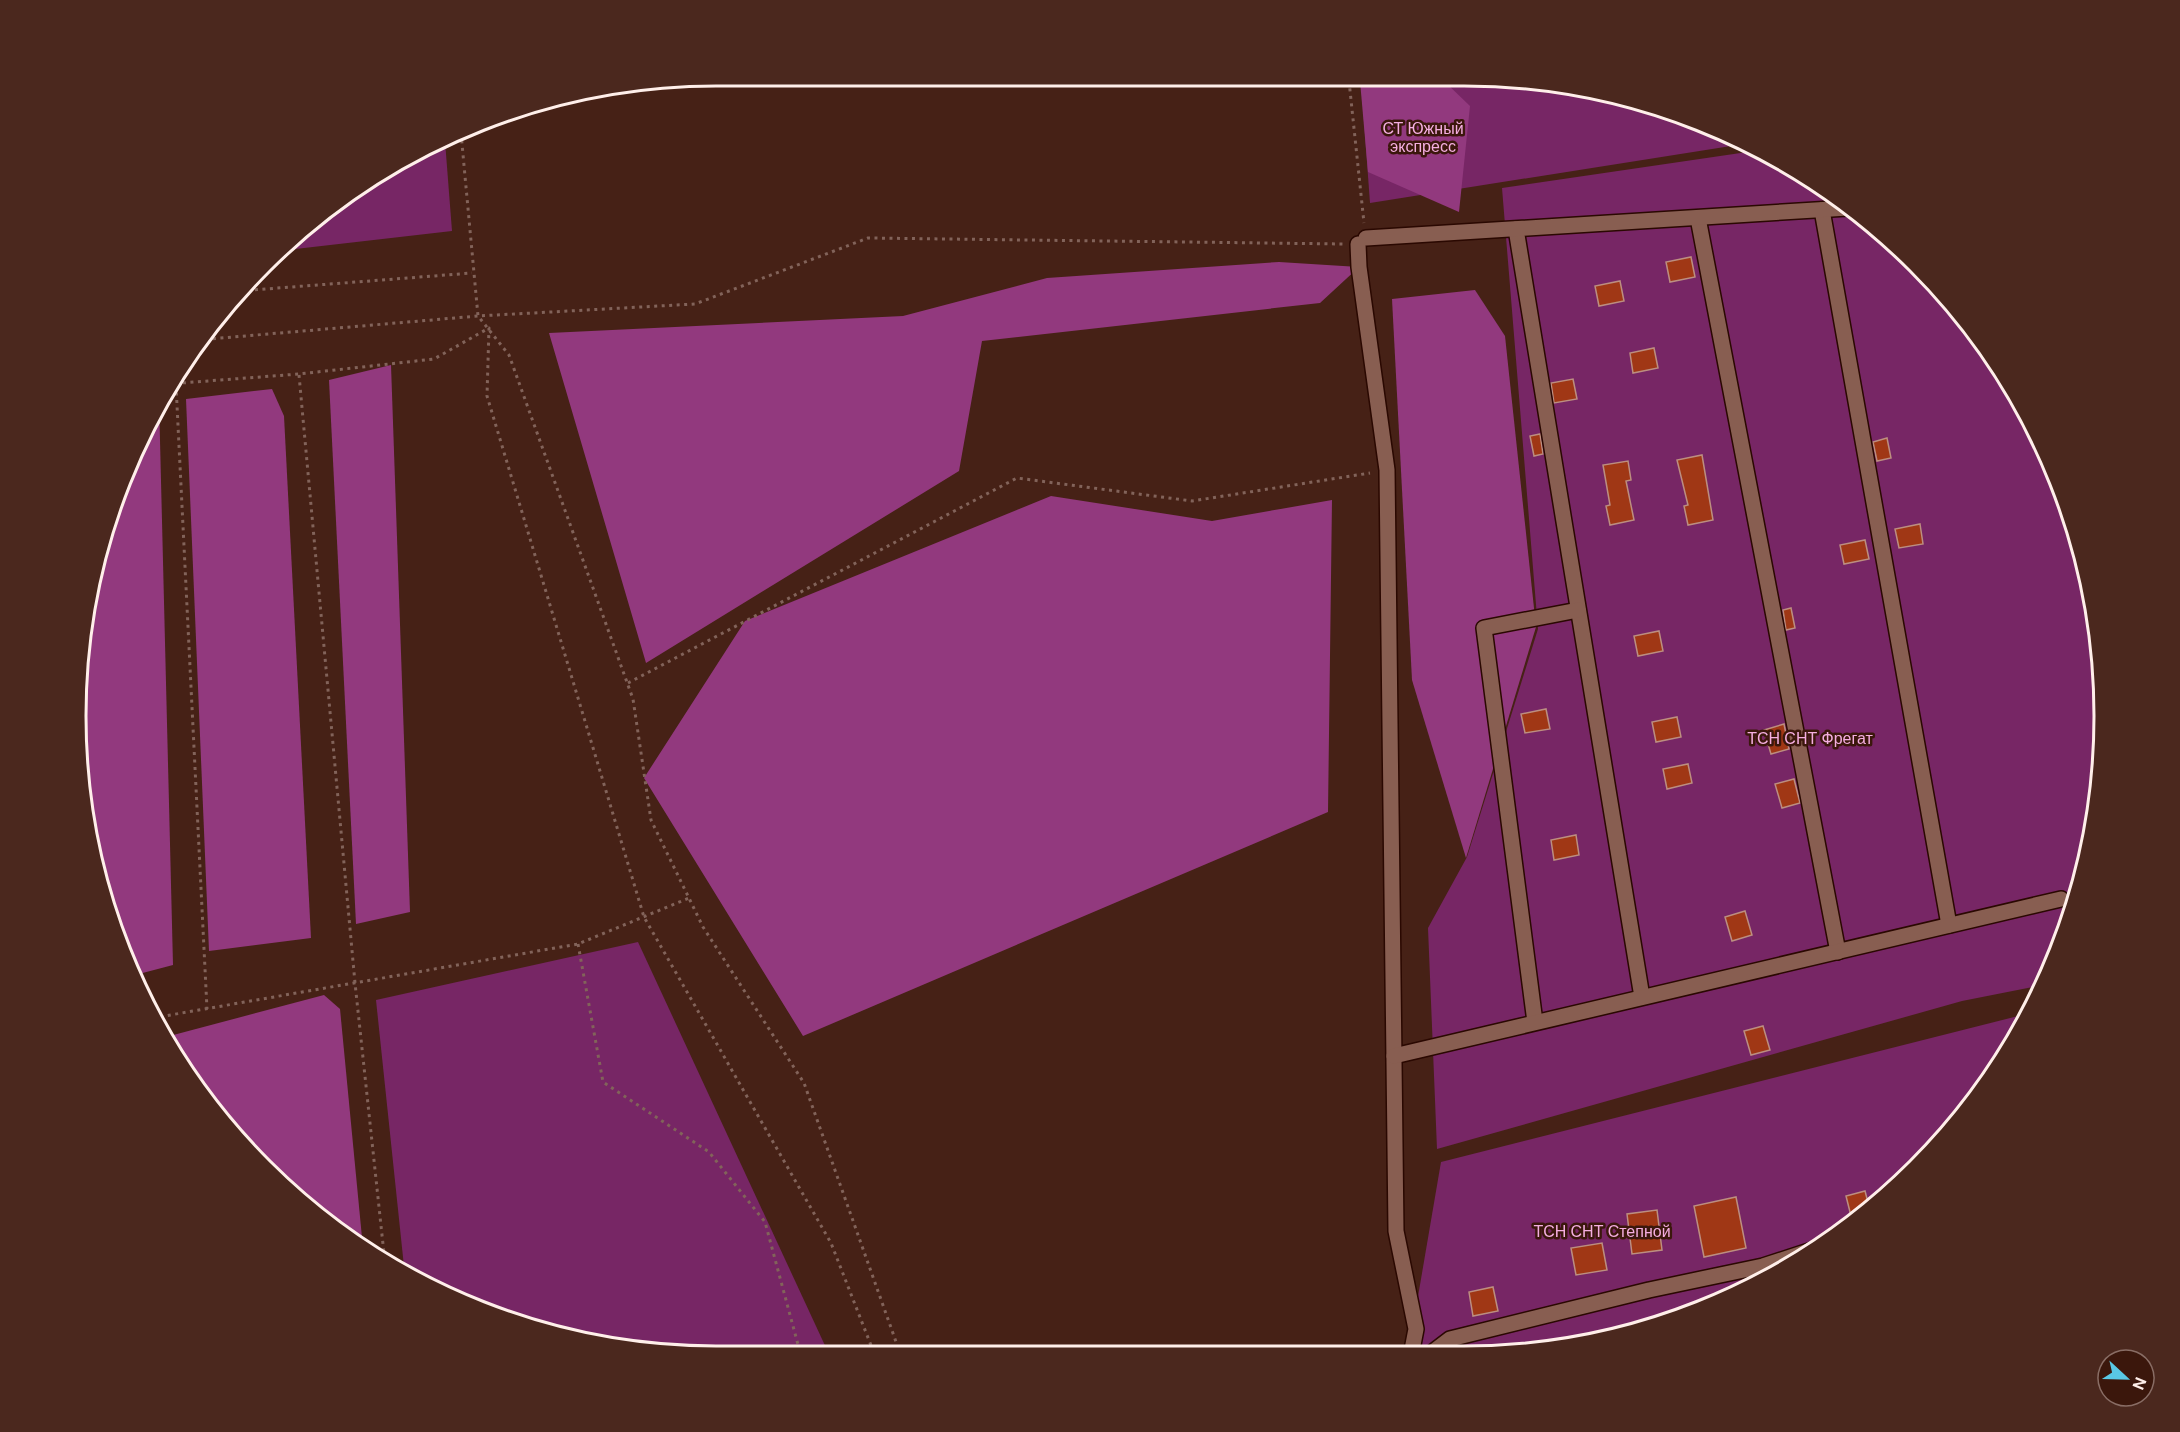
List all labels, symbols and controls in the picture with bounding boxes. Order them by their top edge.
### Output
park label: СТ Южный экспресс [1382,118,1464,157]
park label: ТСН СНТ Фрегат [1747,728,1873,749]
park label: ТСН СНТ Степной [1533,1221,1671,1242]
north arrow [2096,1348,2156,1408]
text: N [2128,1374,2151,1393]

